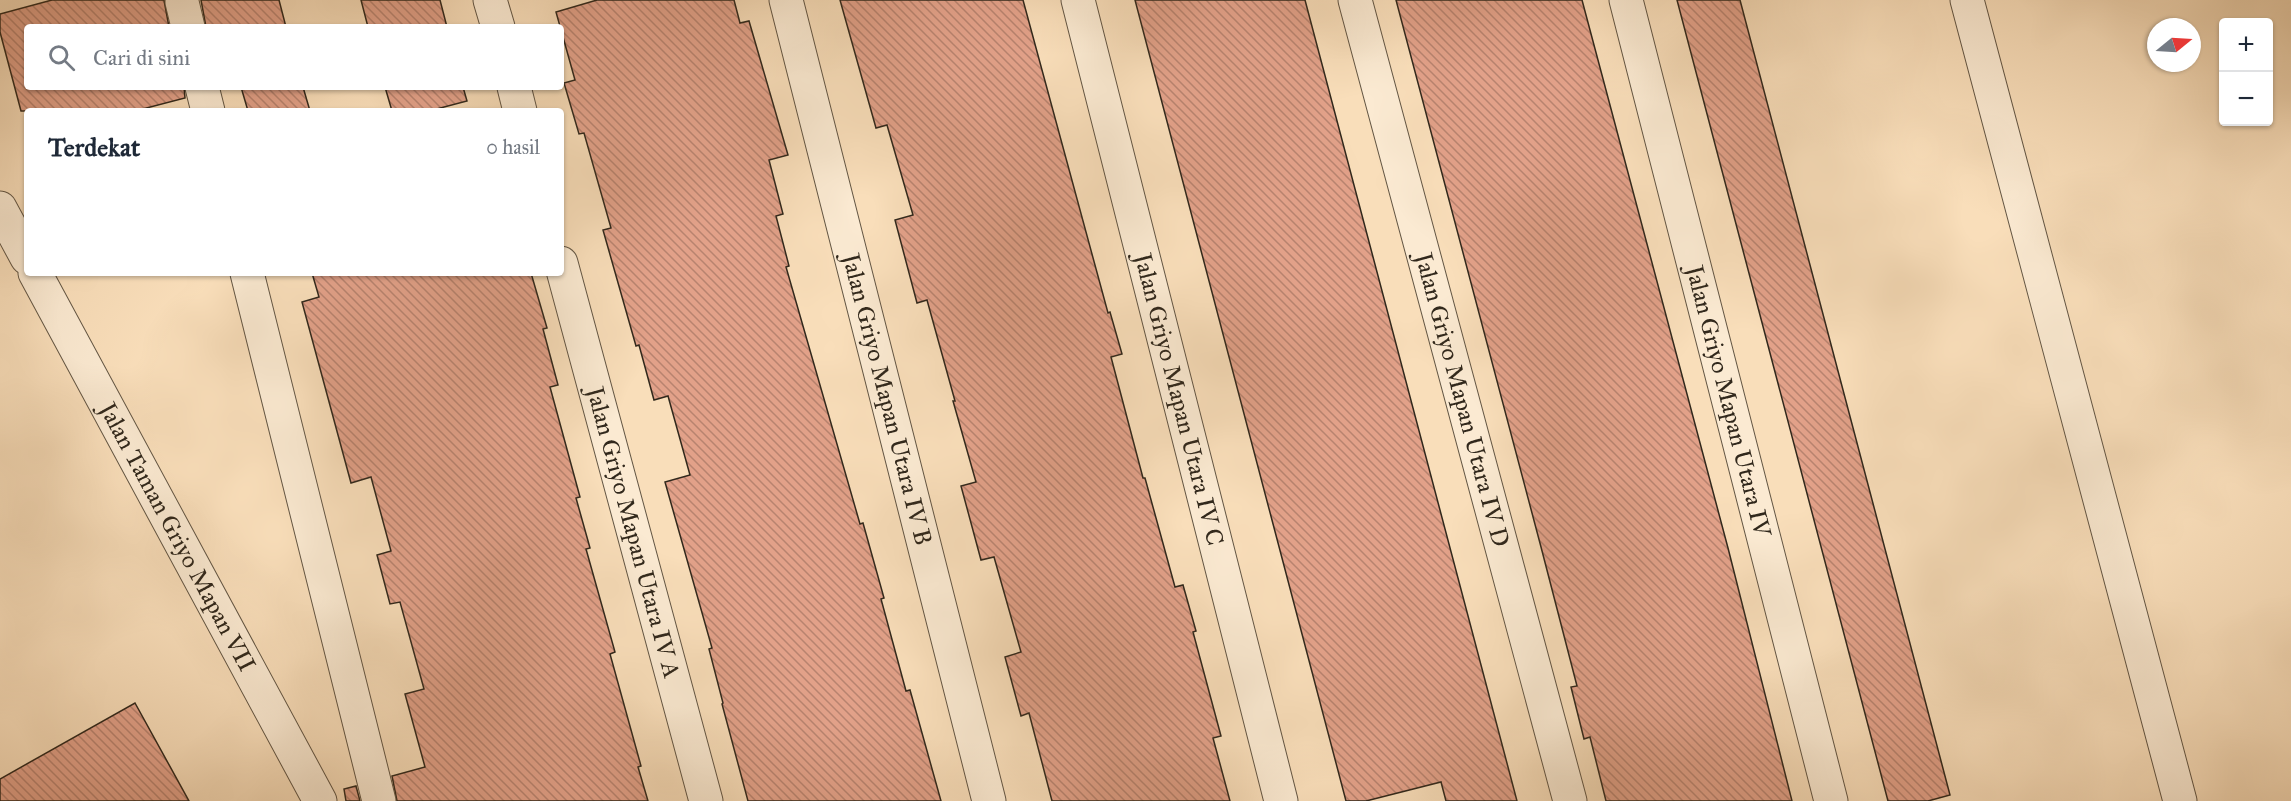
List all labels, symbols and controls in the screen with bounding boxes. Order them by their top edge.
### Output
north arrow [2147,18,2201,72]
map controls [2219,18,2273,126]
button: + [2219,18,2273,72]
search box [24,24,564,90]
icon: search [45,41,78,74]
text: Cari di sini [93,44,190,71]
button: − [2219,72,2273,126]
text: Terdekat [48,131,140,163]
text: 0 hasil [486,135,540,159]
street label: Jalan Griyo Mapan Utara IV B [835,247,939,548]
street label: Jalan Griyo Mapan Utara IV C [1127,247,1231,549]
street label: Jalan Griyo Mapan Utara IV D [1408,247,1516,550]
street label: Jalan Griyo Mapan Utara IV [1679,259,1778,541]
street label: Jalan Griyo Mapan Utara IV A [579,381,687,681]
street label: Jalan Taman Griyo Mapan VII [91,395,262,677]

